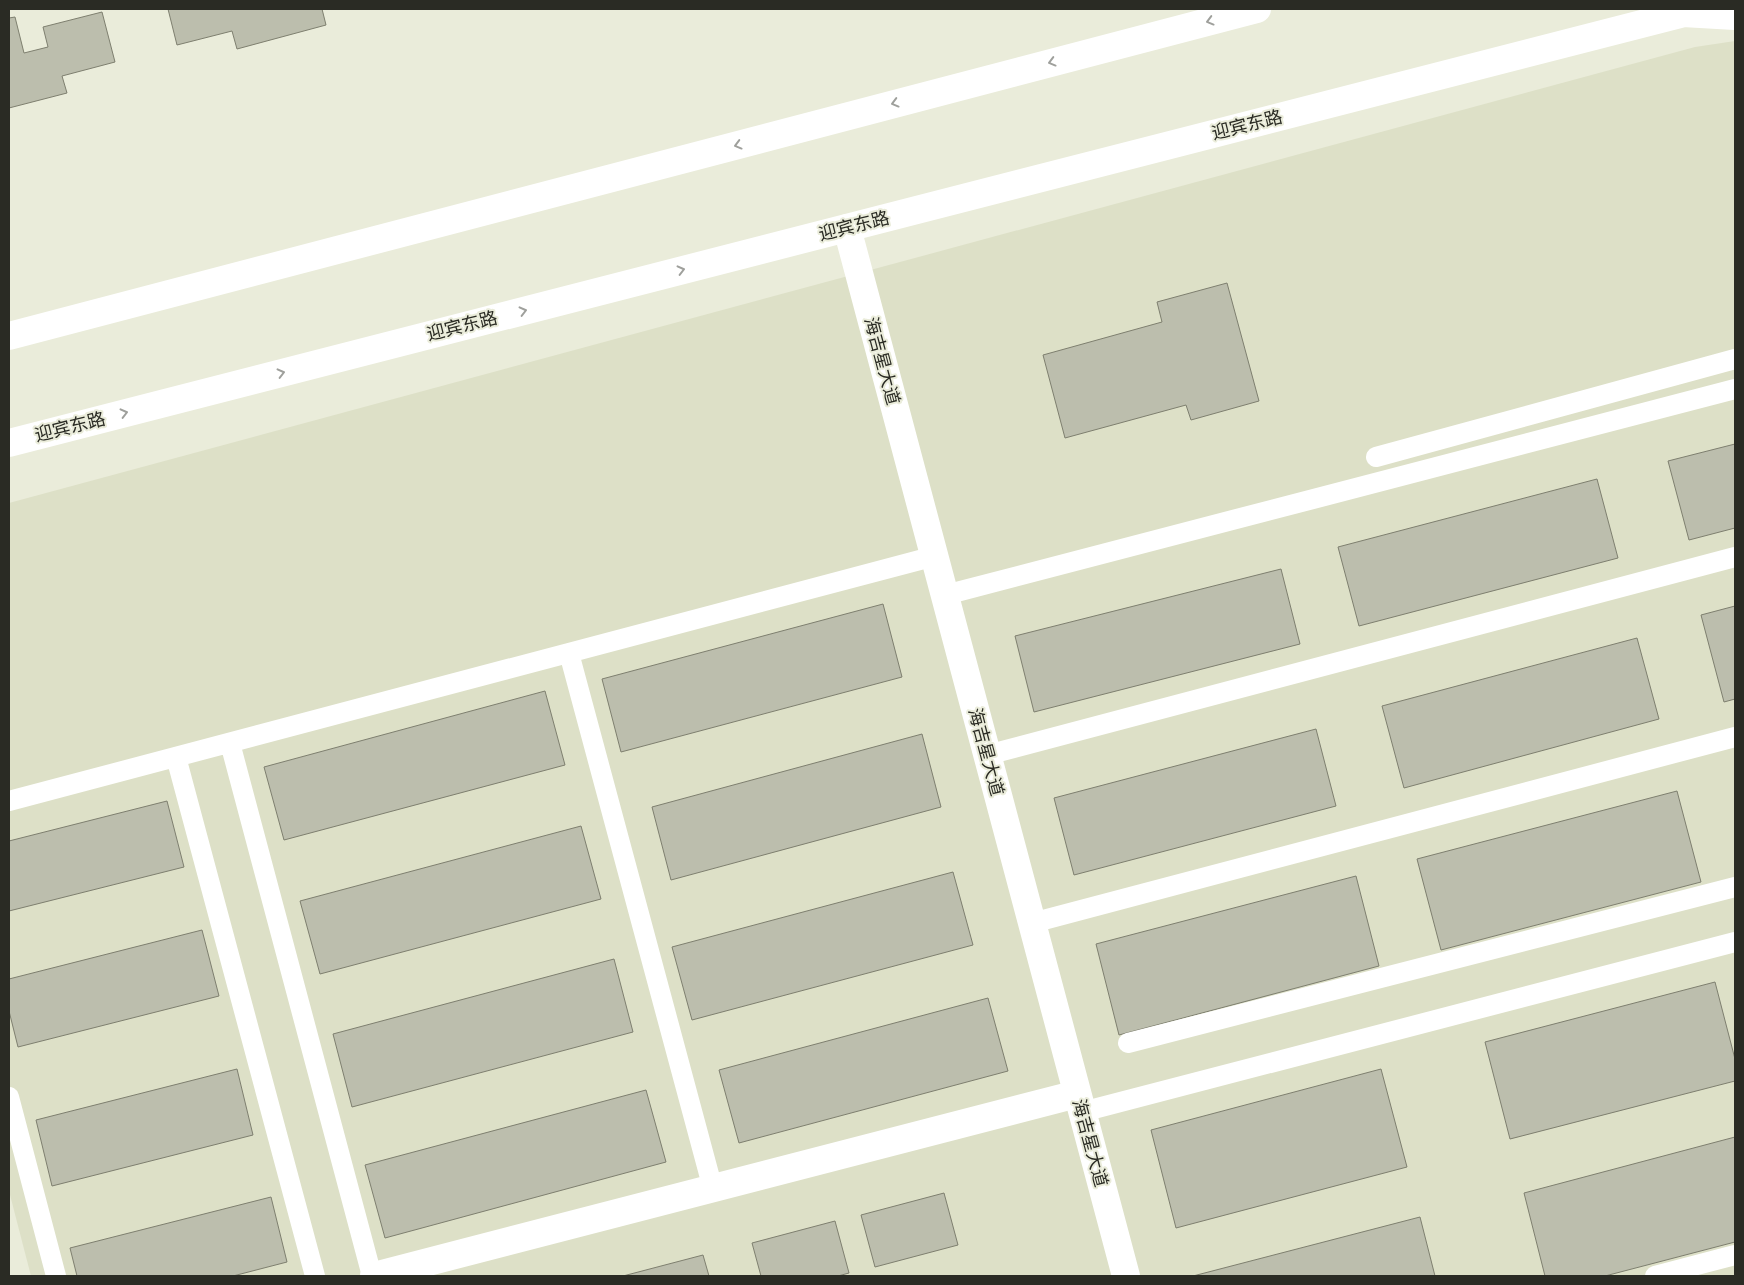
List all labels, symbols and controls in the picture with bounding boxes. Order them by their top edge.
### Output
one-way arrow [1205,15,1214,26]
one-way arrow [1049,57,1057,67]
one-way arrow [892,98,900,108]
street label: 迎宾东路 [1209,105,1285,144]
one-way arrow [734,139,743,149]
street label: 迎宾东路 [816,206,892,245]
one-way arrow [676,266,684,276]
street label: 迎宾东路 [424,306,500,345]
one-way arrow [519,306,528,317]
street label: 海吉星大道 [860,314,905,407]
one-way arrow [277,368,286,379]
street label: 迎宾东路 [32,407,108,446]
one-way arrow [119,408,128,419]
street label: 海吉星大道 [964,705,1009,798]
street label: 海吉星大道 [1068,1096,1113,1189]

